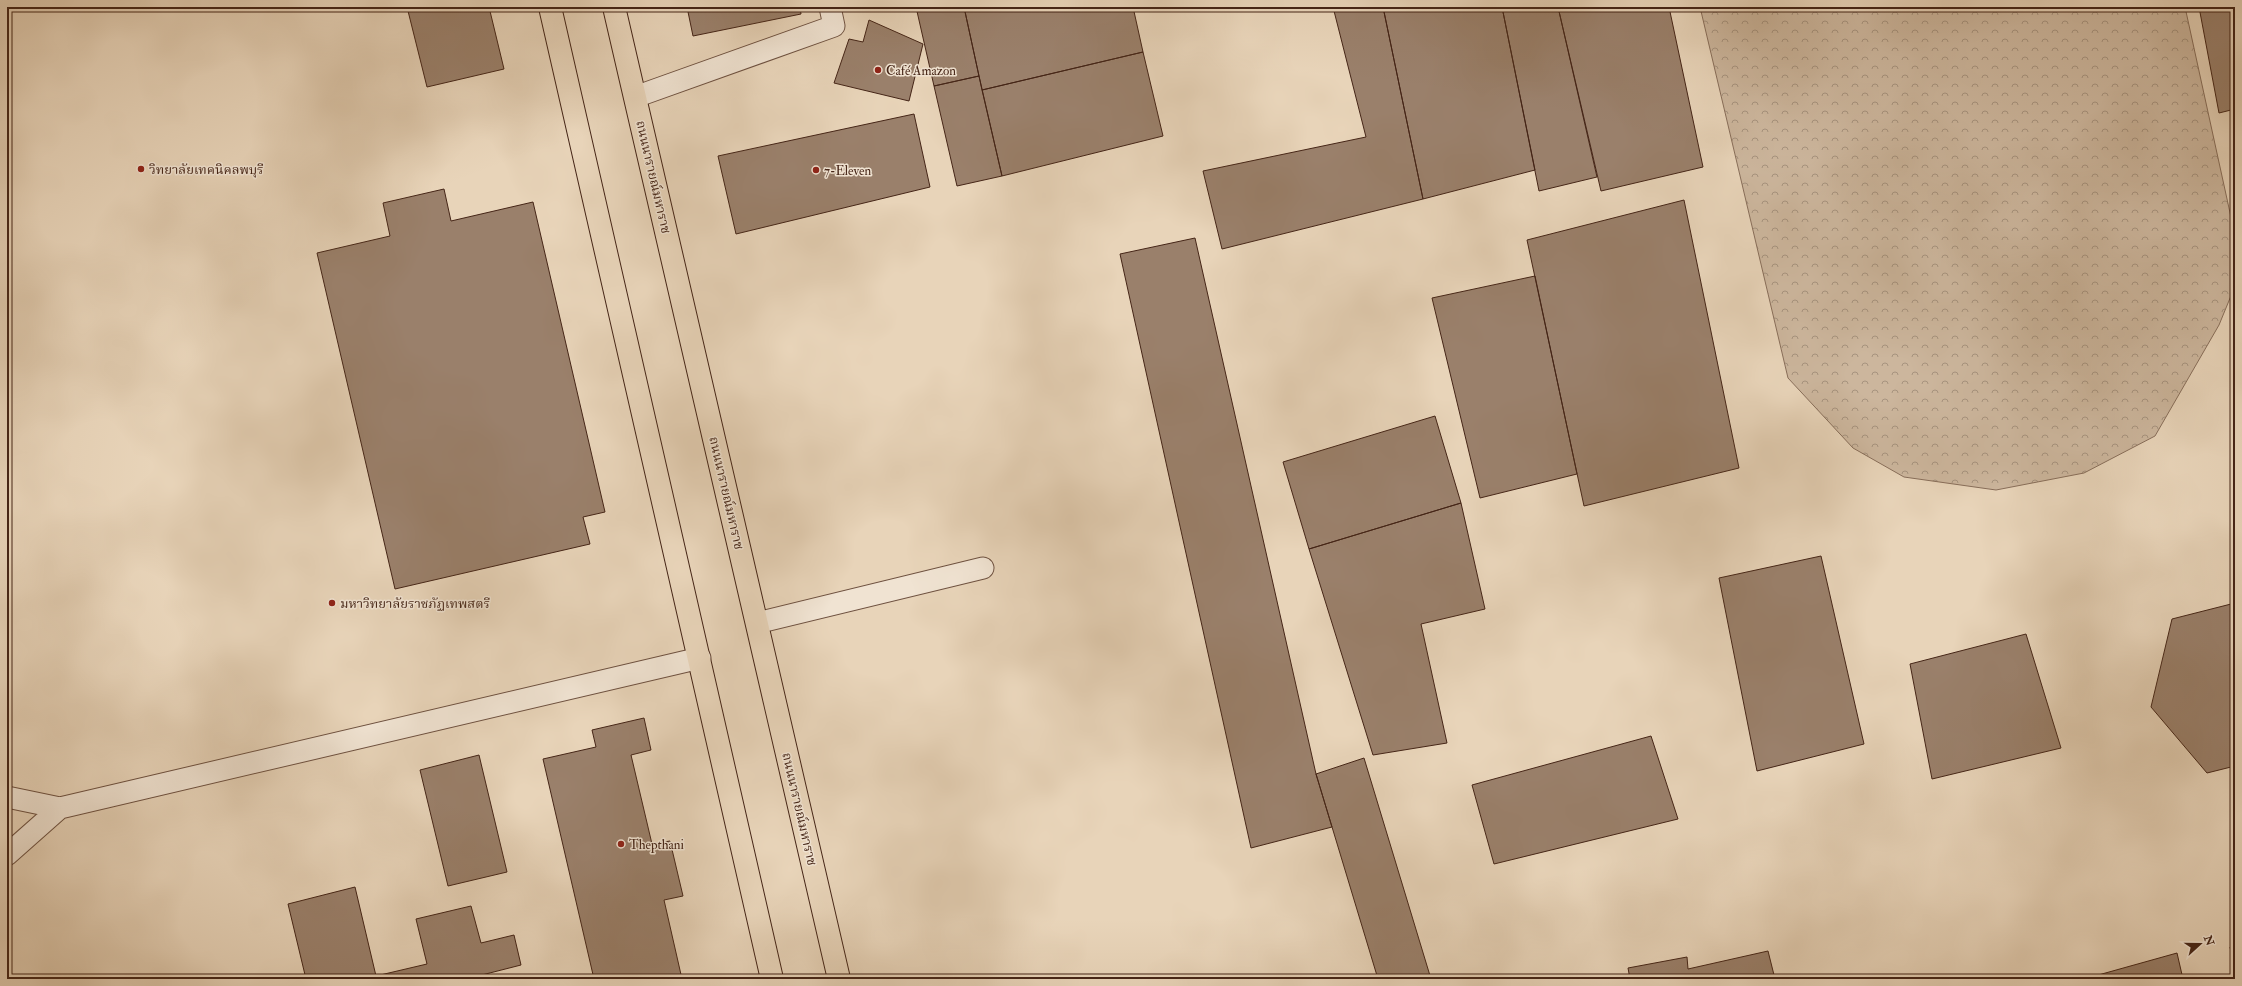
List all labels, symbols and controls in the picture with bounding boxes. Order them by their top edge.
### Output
place label: Café Amazon [886,63,956,79]
marker: Café Amazon [873,65,883,75]
street label: ถนนนารายณ์มหาราช [632,119,674,235]
place label: วิทยาลัยเทคนิคลพบุรี [149,162,264,178]
place label: 7-Eleven [824,163,871,179]
marker: วิทยาลัยเทคนิคลพบุรี [136,164,146,174]
marker: 7-Eleven [811,165,821,175]
street label: ถนนนารายณ์มหาราช [705,435,747,551]
place label: มหาวิทยาลัยราชภัฏเทพสตรี [340,596,490,612]
marker: มหาวิทยาลัยราชภัฏเทพสตรี [327,598,337,608]
street label: ถนนนารายณ์มหาราช [778,751,820,867]
place label: Thepthani [629,837,685,854]
marker: Thepthani [616,839,626,849]
north arrow [2180,924,2220,964]
text: N [2201,933,2217,949]

